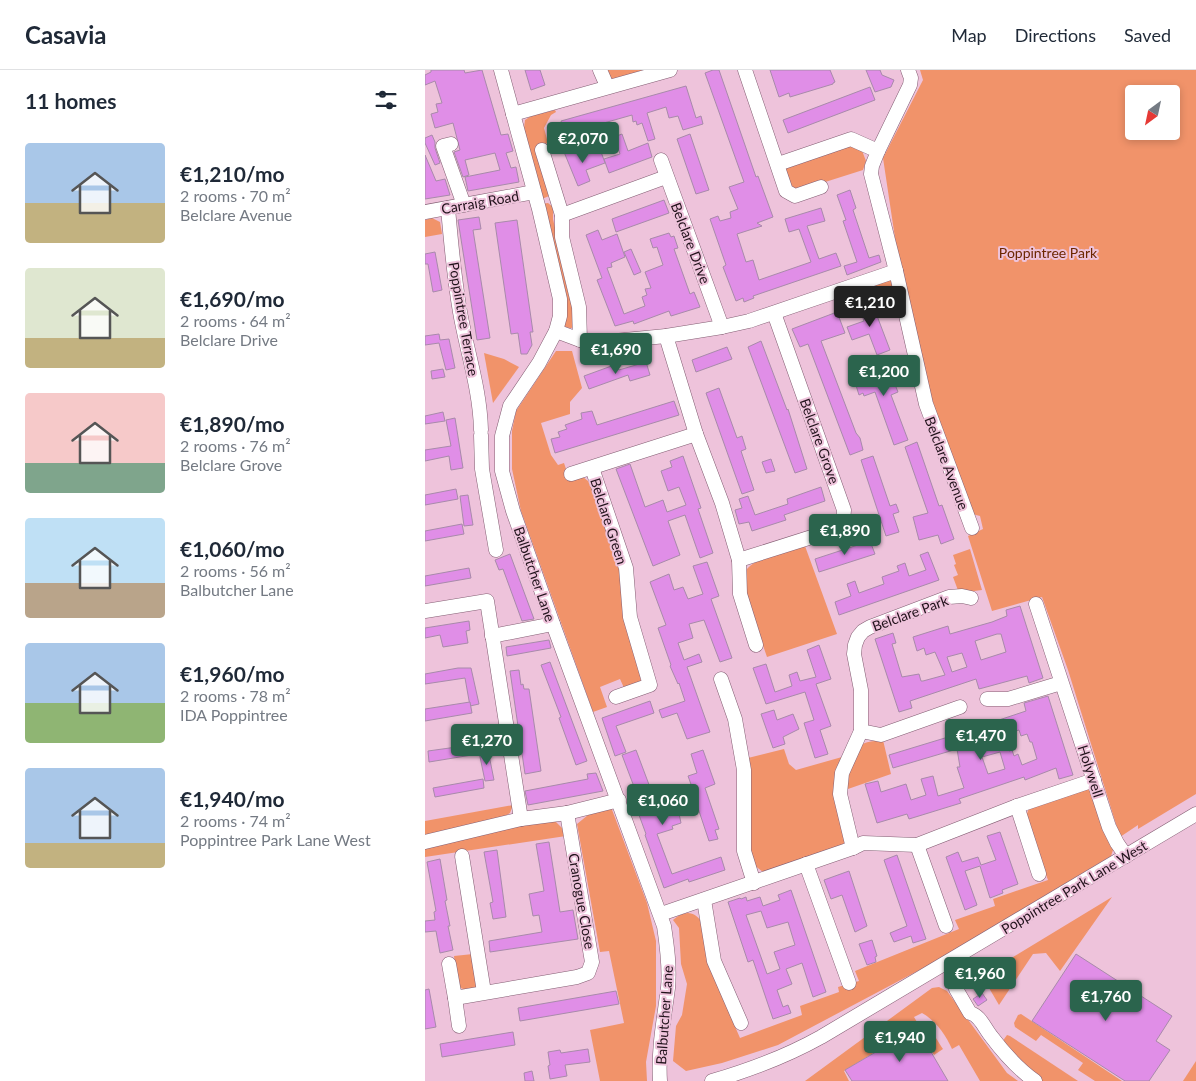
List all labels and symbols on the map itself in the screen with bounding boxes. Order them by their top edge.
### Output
north arrow [1125,85,1180,140]
pin: €2,070 [542,122,624,164]
street label: Carraig Road [440,187,520,217]
street label: Belclare Drive [668,200,714,286]
park label: Poppintree Park [999,244,1098,261]
street label: Poppintree Terrace [446,261,482,377]
pin: €1,210 [829,286,911,328]
pin: €1,690 [575,332,657,375]
pin: €1,200 [843,354,925,397]
street label: Belclare Grove [797,396,843,486]
street label: Belclare Avenue [921,414,973,512]
street label: Belclare Green [587,476,631,566]
pin: €1,890 [804,514,886,556]
street label: Balbutcher Lane [511,524,559,624]
street label: Belclare Park [870,591,951,635]
pin: €1,470 [940,718,1022,761]
pin: €1,270 [446,724,528,766]
street label: Holywell [1075,743,1107,799]
pin: €1,060 [622,784,704,826]
street label: Poppintree Park Lane West [998,837,1150,937]
street label: Cranogue Close [565,852,599,950]
pin: €1,960 [939,956,1021,999]
street label: Balbutcher Lane [652,965,676,1065]
pin: €1,760 [1065,980,1147,1022]
pin: €1,940 [859,1020,941,1063]

